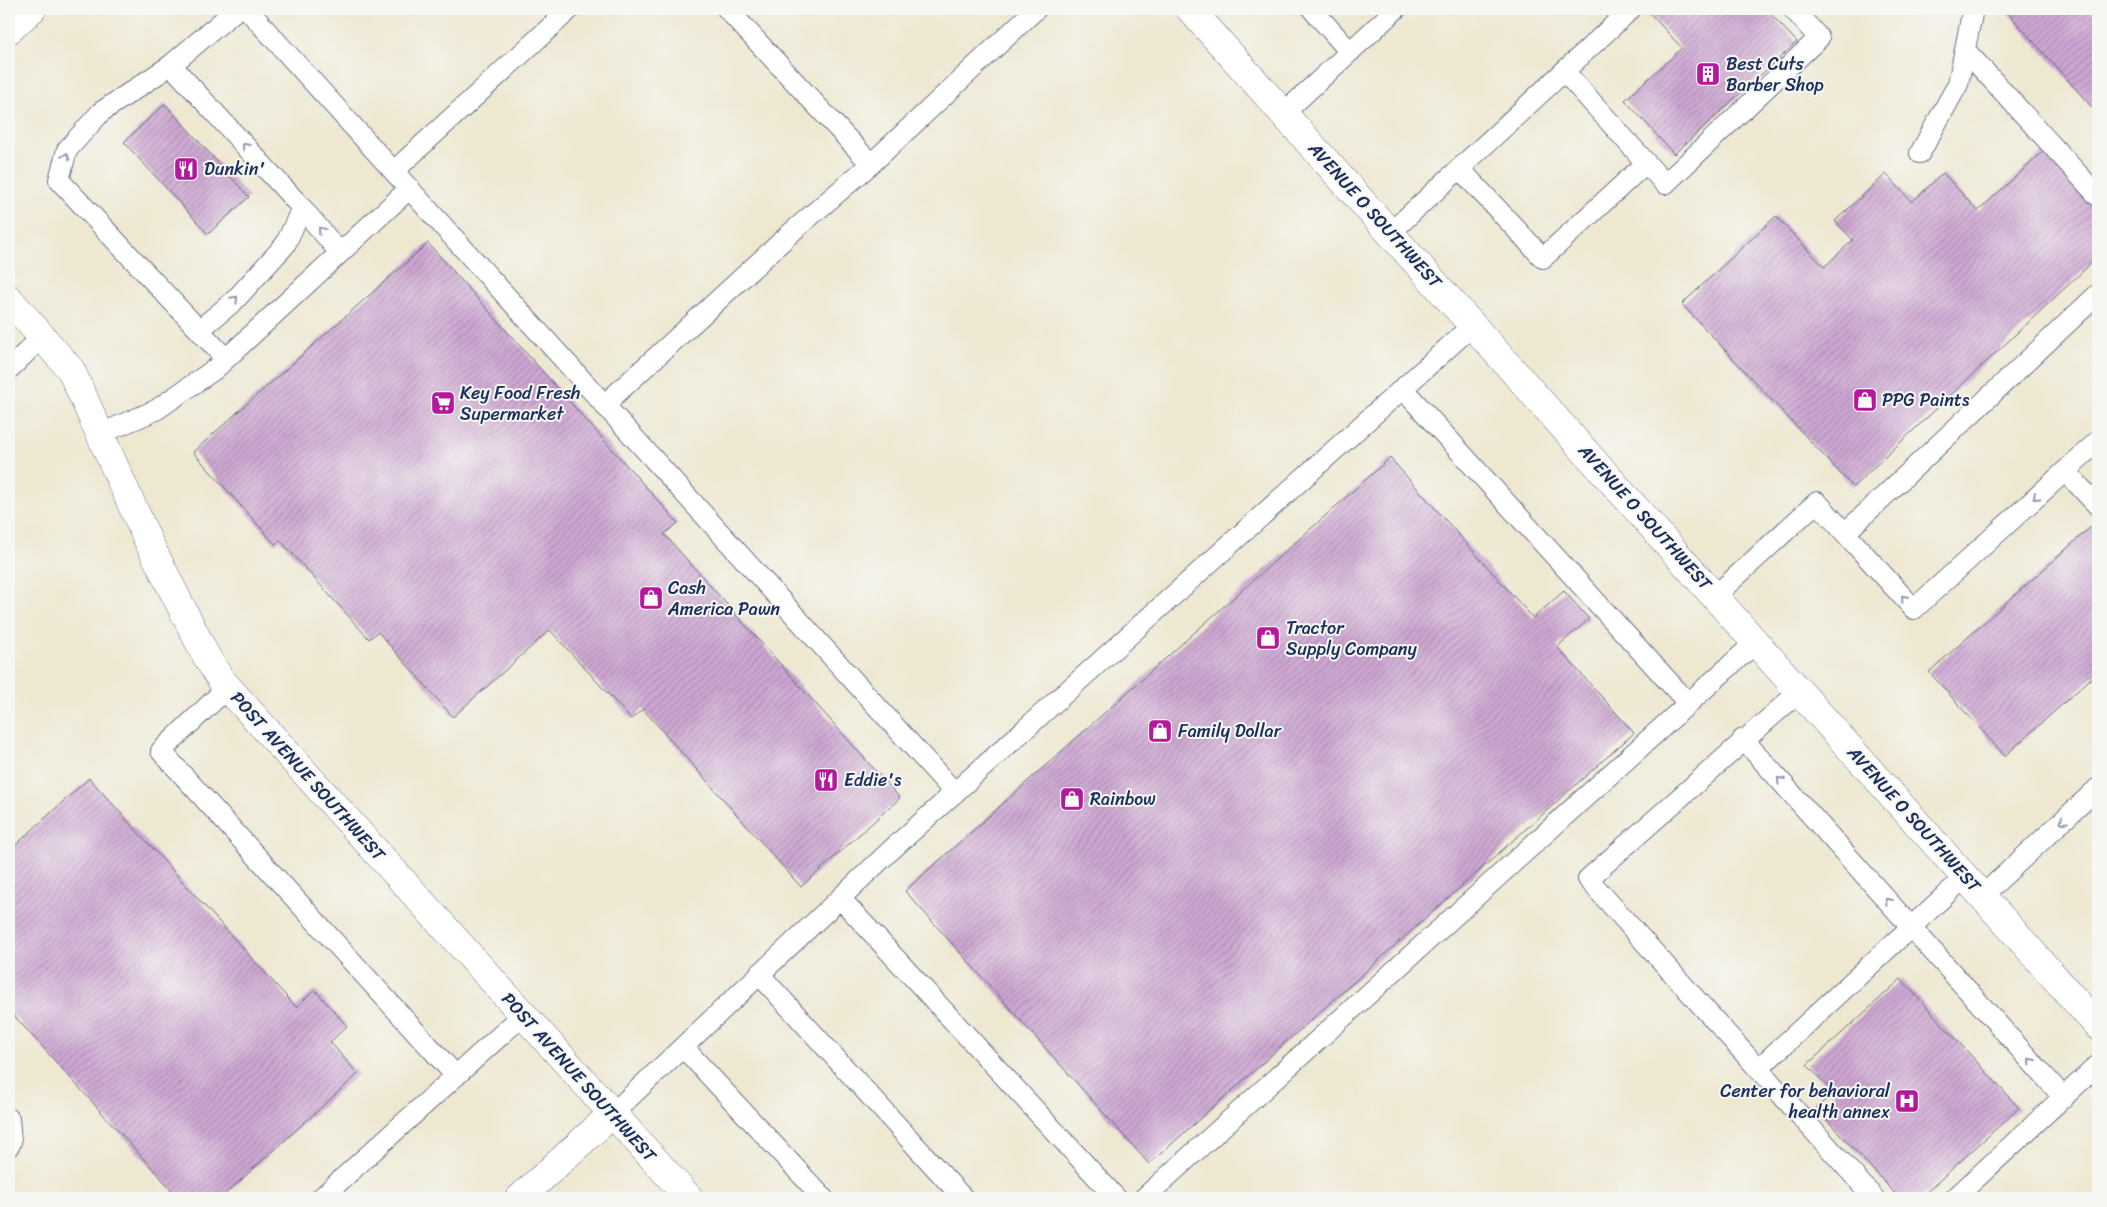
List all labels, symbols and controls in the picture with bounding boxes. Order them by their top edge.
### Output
place label: Best Cuts Barber Shop [1726,48,1824,101]
building icon: Best Cuts Barber Shop [1695,61,1721,87]
street label: AVENUE O SOUTHWEST [1299,133,1451,297]
one-way arrow [242,142,251,151]
one-way arrow [60,152,70,161]
place label: Dunkin' [204,153,265,185]
restaurant icon: Dunkin' [173,156,199,182]
one-way arrow [318,227,327,236]
one-way arrow [230,295,239,304]
place label: Key Food Fresh Supermarket [460,377,580,430]
place label: PPG Paints [1882,384,1970,416]
shop icon: PPG Paints [1852,387,1878,413]
supermarket icon: Key Food Fresh Supermarket [430,390,456,416]
street label: AVENUE O SOUTHWEST [1569,435,1721,599]
one-way arrow [2033,492,2042,501]
place label: Cash America Pawn [667,572,780,625]
shop icon: Cash America Pawn [638,585,664,611]
one-way arrow [1901,595,1910,604]
place label: Tractor Supply Company [1286,612,1418,665]
shop icon: Tractor Supply Company [1255,625,1281,651]
street label: POST AVENUE SOUTHWEST [222,683,395,870]
place label: Family Dollar [1178,715,1283,747]
shop icon: Family Dollar [1147,718,1173,744]
street label: AVENUE O SOUTHWEST [1838,737,1990,901]
place label: Eddie's [844,764,902,796]
restaurant icon: Eddie's [813,767,839,793]
one-way arrow [1776,777,1785,786]
place label: Rainbow [1090,783,1156,815]
shop icon: Rainbow [1059,786,1085,812]
one-way arrow [2059,815,2068,824]
one-way arrow [1885,898,1894,907]
street label: POST AVENUE SOUTHWEST [493,984,666,1171]
one-way arrow [2028,1058,2037,1067]
place label: Center for behavioral health annex [1720,1075,1891,1128]
hospital icon: Center for behavioral health annex [1894,1088,1920,1114]

